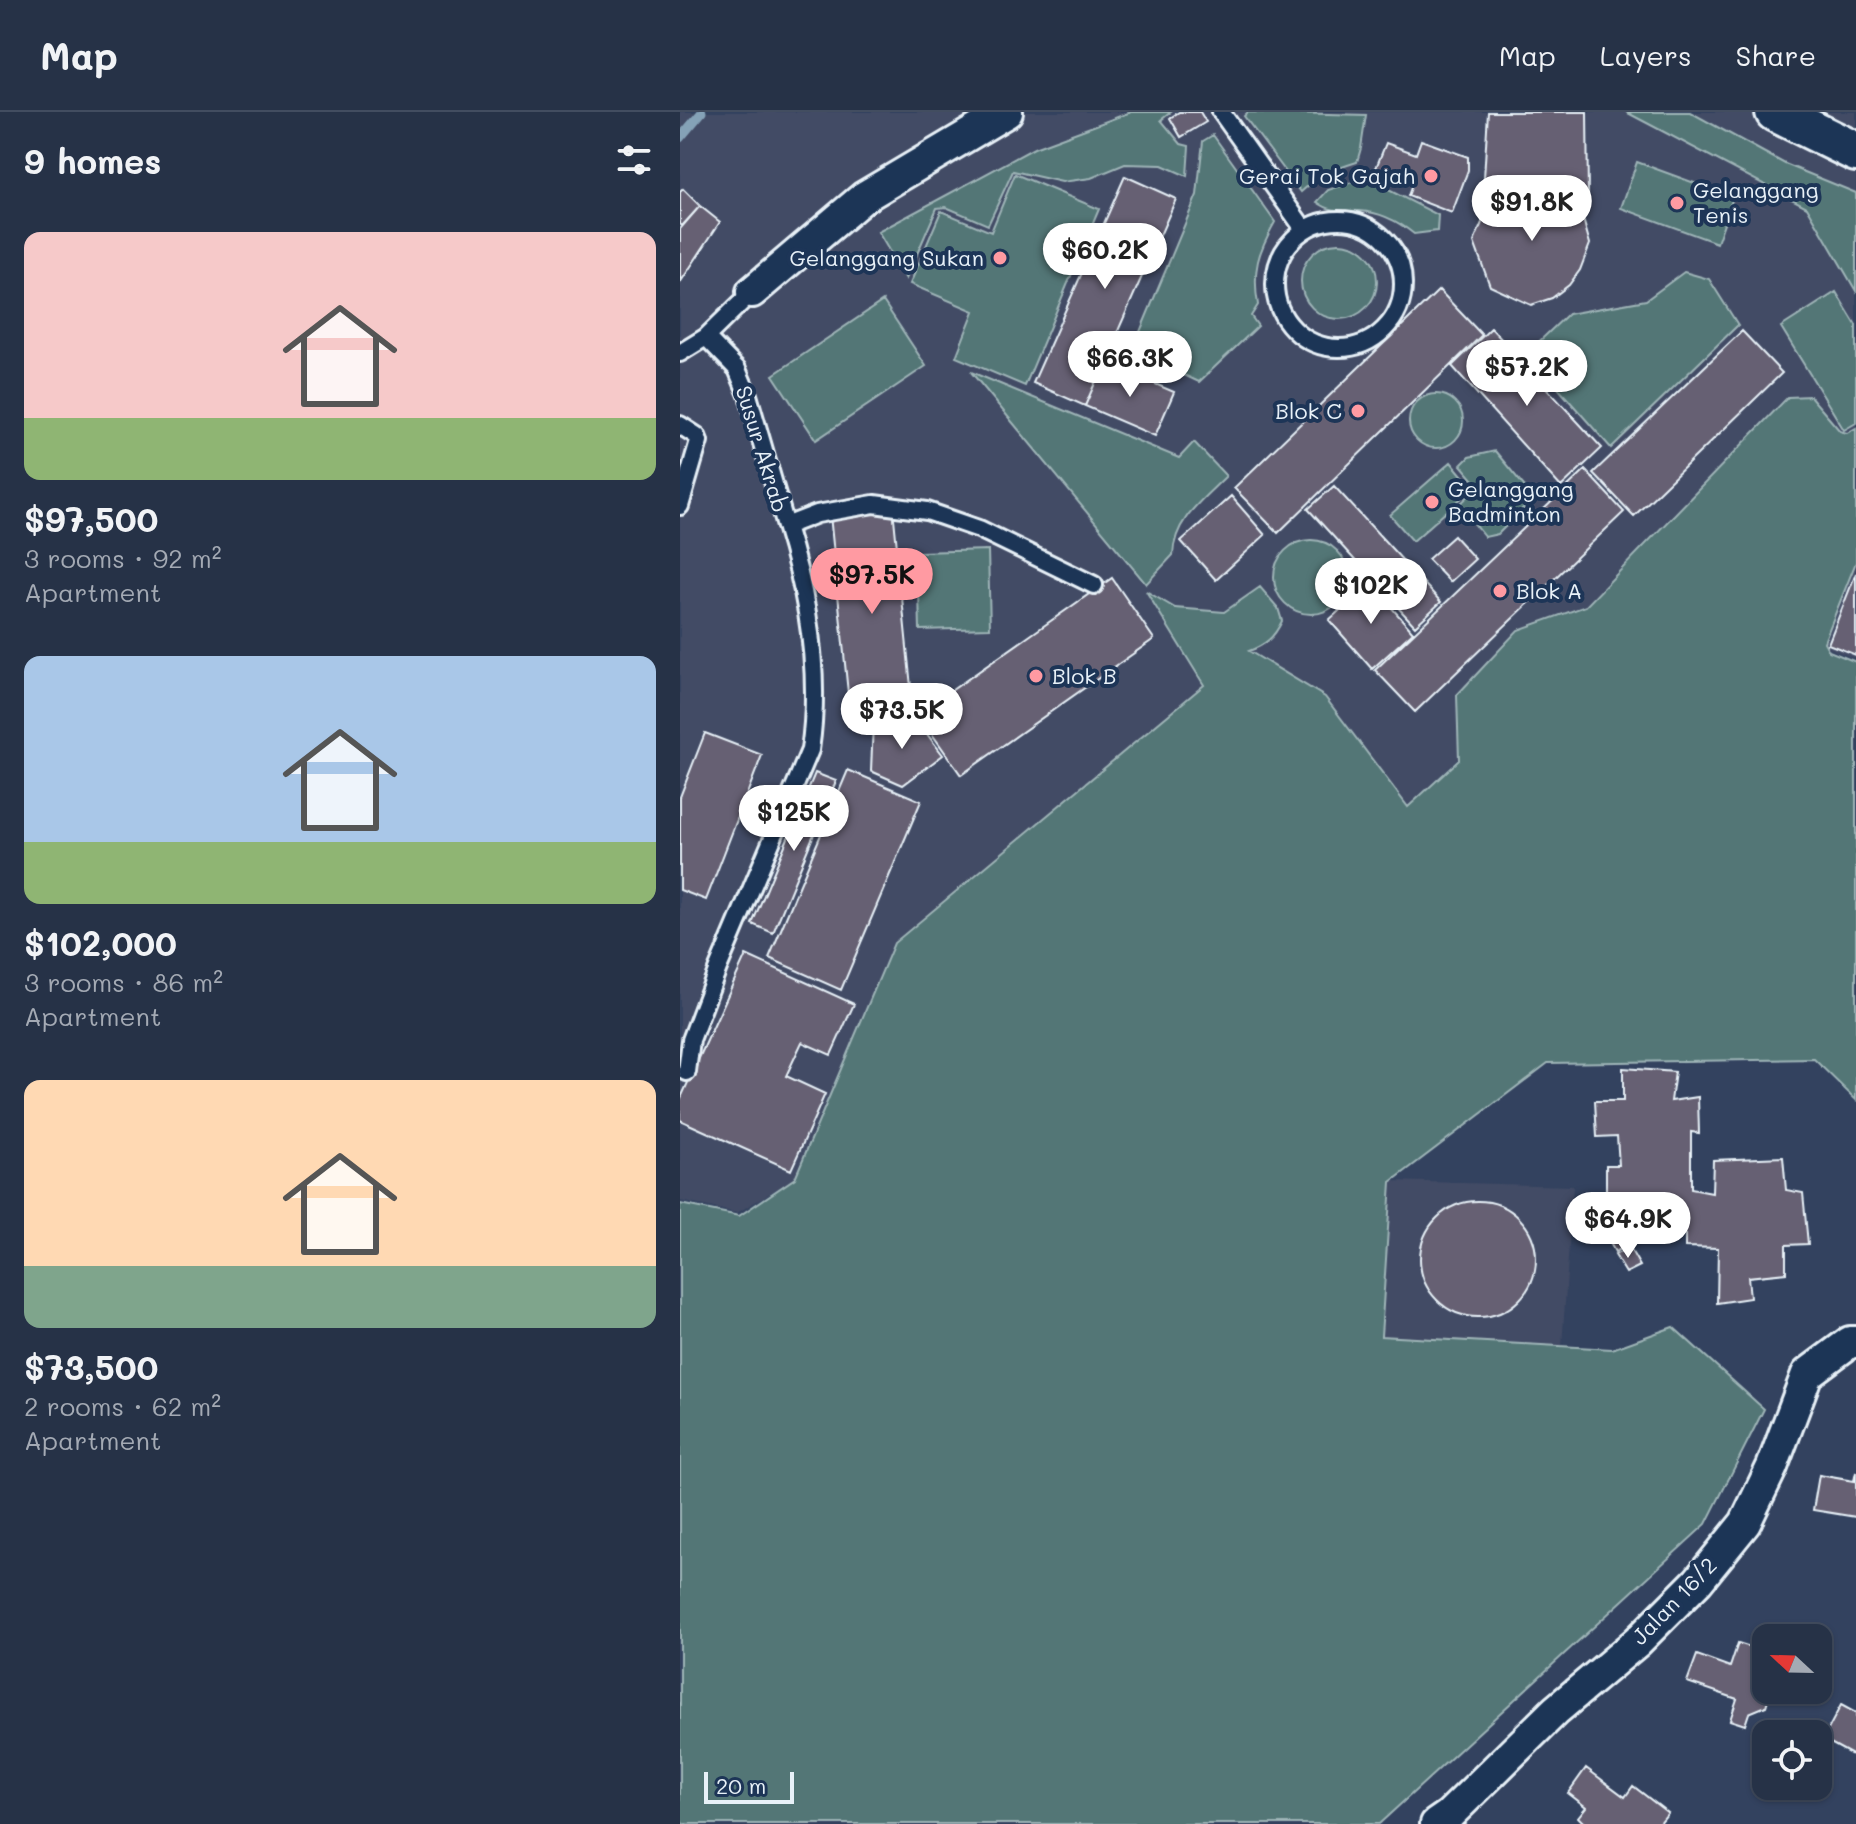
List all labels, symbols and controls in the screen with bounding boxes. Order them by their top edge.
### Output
text: Map [40,30,118,80]
text: Map [1499,37,1556,73]
text: Layers [1600,37,1692,73]
text: Share [1736,37,1816,73]
text: 9 homes [24,138,161,183]
icon: filters [612,138,656,182]
place label: Gerai Tok Gajah [1239,161,1415,190]
marker: Gerai Tok Gajah [1422,167,1440,185]
pin: $91.8K [1467,175,1597,243]
place label: Gelanggang Tenis [1693,175,1819,229]
text: $91.8K [1490,184,1574,218]
marker: Gelanggang Tenis [1668,194,1686,212]
pin: $60.2K [1040,223,1170,291]
text: $60.2K [1061,232,1149,266]
place label: Gelanggang Sukan [789,243,984,272]
marker: Gelanggang Sukan [991,249,1009,267]
icon: home [268,284,412,428]
pin: $66.3K [1065,331,1195,399]
text: $66.3K [1086,340,1174,374]
pin: $57.2K [1462,340,1592,408]
text: $57.2K [1484,349,1570,383]
street label: Susur Akrab [729,382,795,516]
place label: Blok C [1275,396,1342,425]
marker: Blok C [1349,402,1367,420]
place label: Gelanggang Badminton [1448,474,1574,528]
marker: Gelanggang Badminton [1423,493,1441,511]
text: $97,500 [24,496,158,541]
text: 3 rooms · 92 m² [24,541,222,575]
pin: $97.5K [807,548,937,616]
text: $97.5K [829,557,915,591]
pin: $102K [1315,558,1427,626]
text: $102K [1333,567,1409,601]
text: Apartment [24,575,161,609]
place label: Blok A [1516,576,1582,605]
marker: Blok A [1491,582,1509,600]
place label: Blok B [1052,661,1117,690]
marker: Blok B [1027,667,1045,685]
pin: $73.5K [837,683,967,751]
text: $73.5K [859,692,945,726]
icon: home [268,708,412,852]
pin: $125K [738,785,850,853]
text: $125K [757,794,831,828]
text: $102,000 [24,920,177,965]
text: 3 rooms · 86 m² [24,965,223,999]
text: Apartment [24,999,161,1033]
icon: home [268,1132,412,1276]
pin: $64.9K [1563,1192,1693,1260]
text: $64.9K [1583,1201,1673,1235]
text: $73,500 [24,1344,158,1389]
text: 2 rooms · 62 m² [24,1389,221,1423]
text: Apartment [24,1423,161,1457]
street label: Jalan 16/2 [1625,1551,1723,1651]
north arrow [1752,1624,1832,1704]
map controls [1752,1624,1832,1800]
button: locate [1752,1720,1832,1800]
scale bar [704,1768,794,1804]
text: 20 m [716,1771,766,1800]

